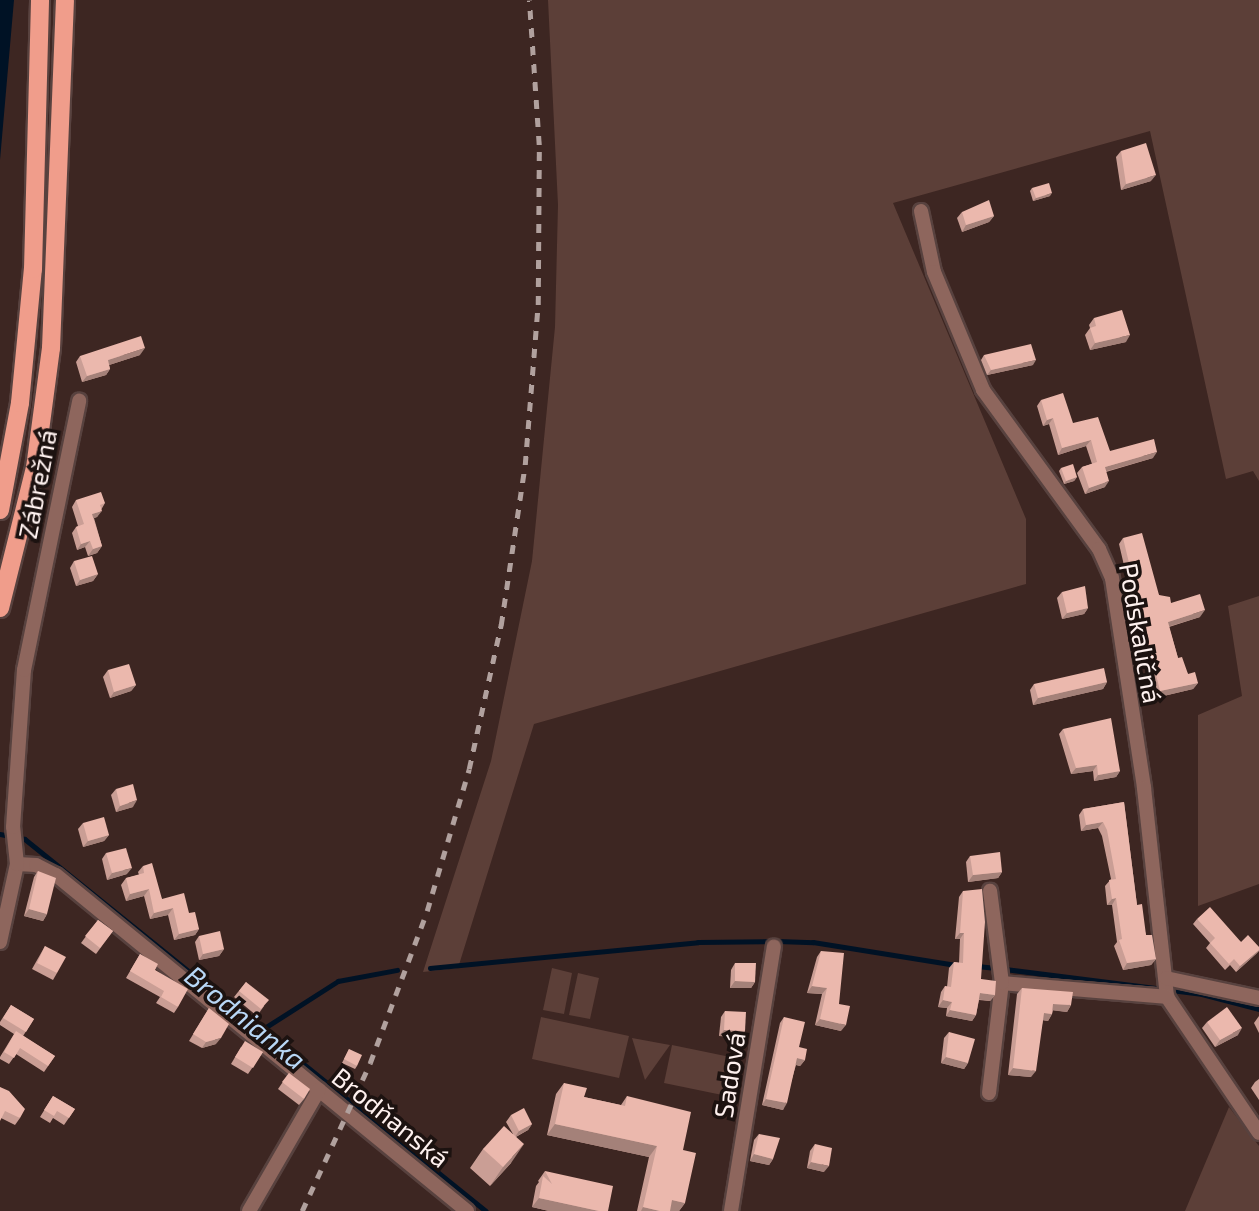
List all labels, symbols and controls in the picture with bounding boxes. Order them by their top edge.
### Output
street label: Zábrežná [11,427,63,541]
street label: Podskaličná [1113,560,1169,706]
water label: Brodnianka [179,958,313,1076]
street label: Sadová [707,1030,751,1120]
street label: Brodňanská [326,1060,456,1174]

